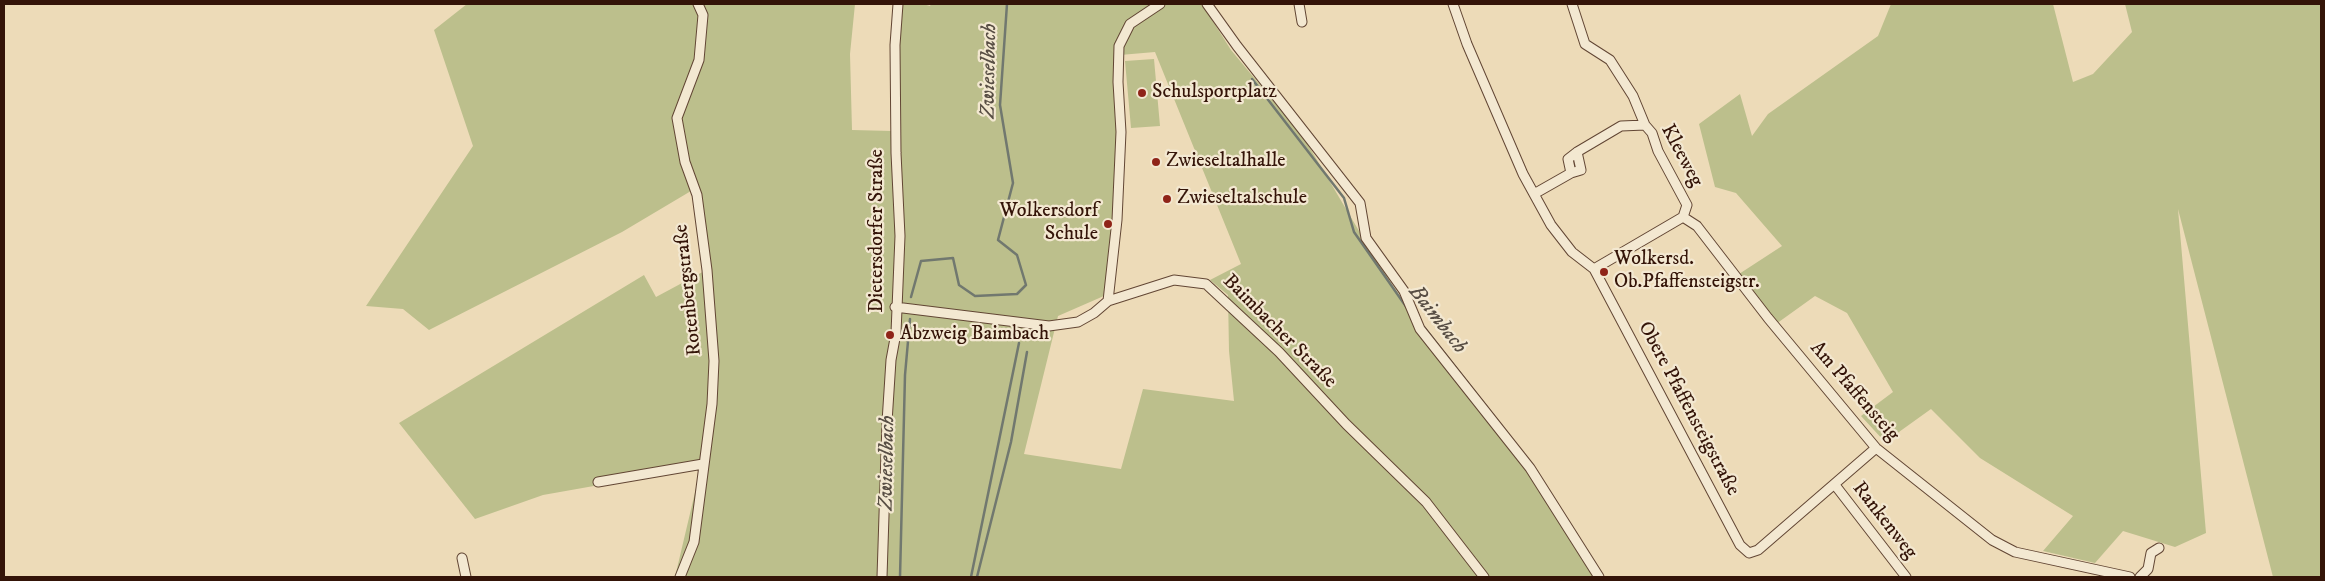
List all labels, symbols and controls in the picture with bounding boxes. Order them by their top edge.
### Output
water label: Zwieselbach [977,23,1003,119]
place label: Schulsportplatz [1152,81,1277,105]
marker: Schulsportplatz [1136,87,1148,99]
street label: Kleeweg [1655,121,1707,191]
street label: Dietersdorfer Straße [866,149,890,313]
place label: Zwieseltalhalle [1166,150,1286,174]
marker: Zwieseltalhalle [1150,156,1162,168]
place label: Zwieseltalschule [1177,187,1307,211]
marker: Zwieseltalschule [1161,193,1173,205]
place label: Wolkersdorf Schule [999,200,1098,247]
marker: Wolkersdorf Schule [1102,218,1114,230]
street label: Rotenbergstraße [670,223,708,357]
place label: Wolkersd. Ob.Pfaffensteigstr. [1614,248,1760,295]
marker: Wolkersd. Ob.Pfaffensteigstr. [1598,266,1610,278]
street label: Baimbacher Straße [1217,270,1341,394]
water label: Baimbach [1403,281,1471,359]
street label: Obere Pfaffensteigstraße [1632,318,1744,500]
place label: Abzweig Baimbach [900,323,1049,347]
marker: Abzweig Baimbach [884,329,896,341]
street label: Am Pfaffensteig [1804,337,1904,447]
water label: Zwieselbach [875,415,901,511]
street label: Rankenweg [1846,478,1922,564]

